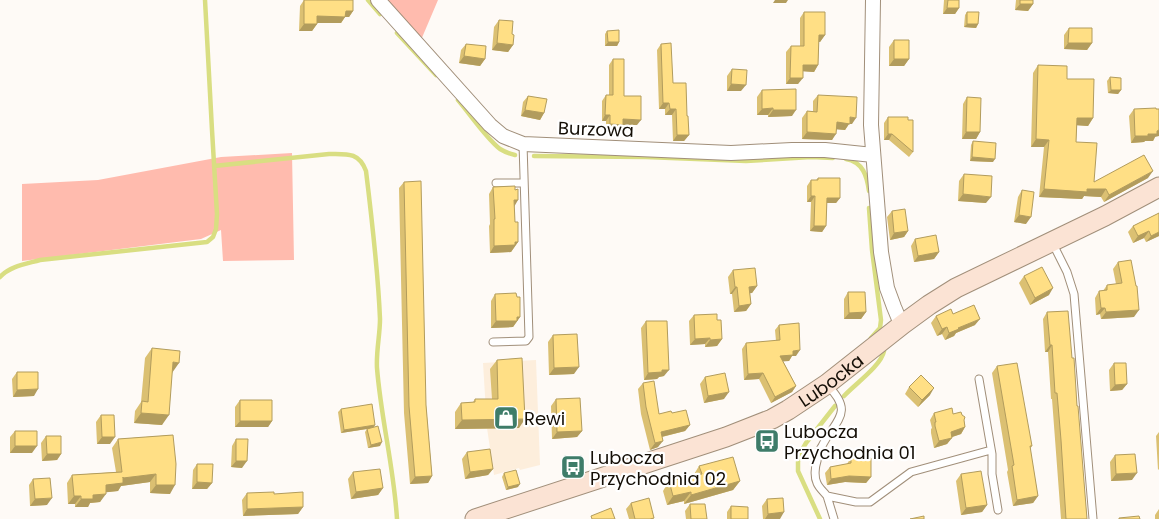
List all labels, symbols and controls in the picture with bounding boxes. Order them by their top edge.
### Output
street label: Burzowa [558,115,634,143]
street label: Lubocka [793,348,869,412]
shop icon: Rewi [493,405,519,431]
place label: Rewi [524,406,565,431]
place label: Lubocza Przychodnia 01 [784,419,916,465]
bus stop icon: Lubocza Przychodnia 01 [754,428,780,454]
place label: Lubocza Przychodnia 02 [590,445,726,491]
bus stop icon: Lubocza Przychodnia 02 [560,454,586,480]

